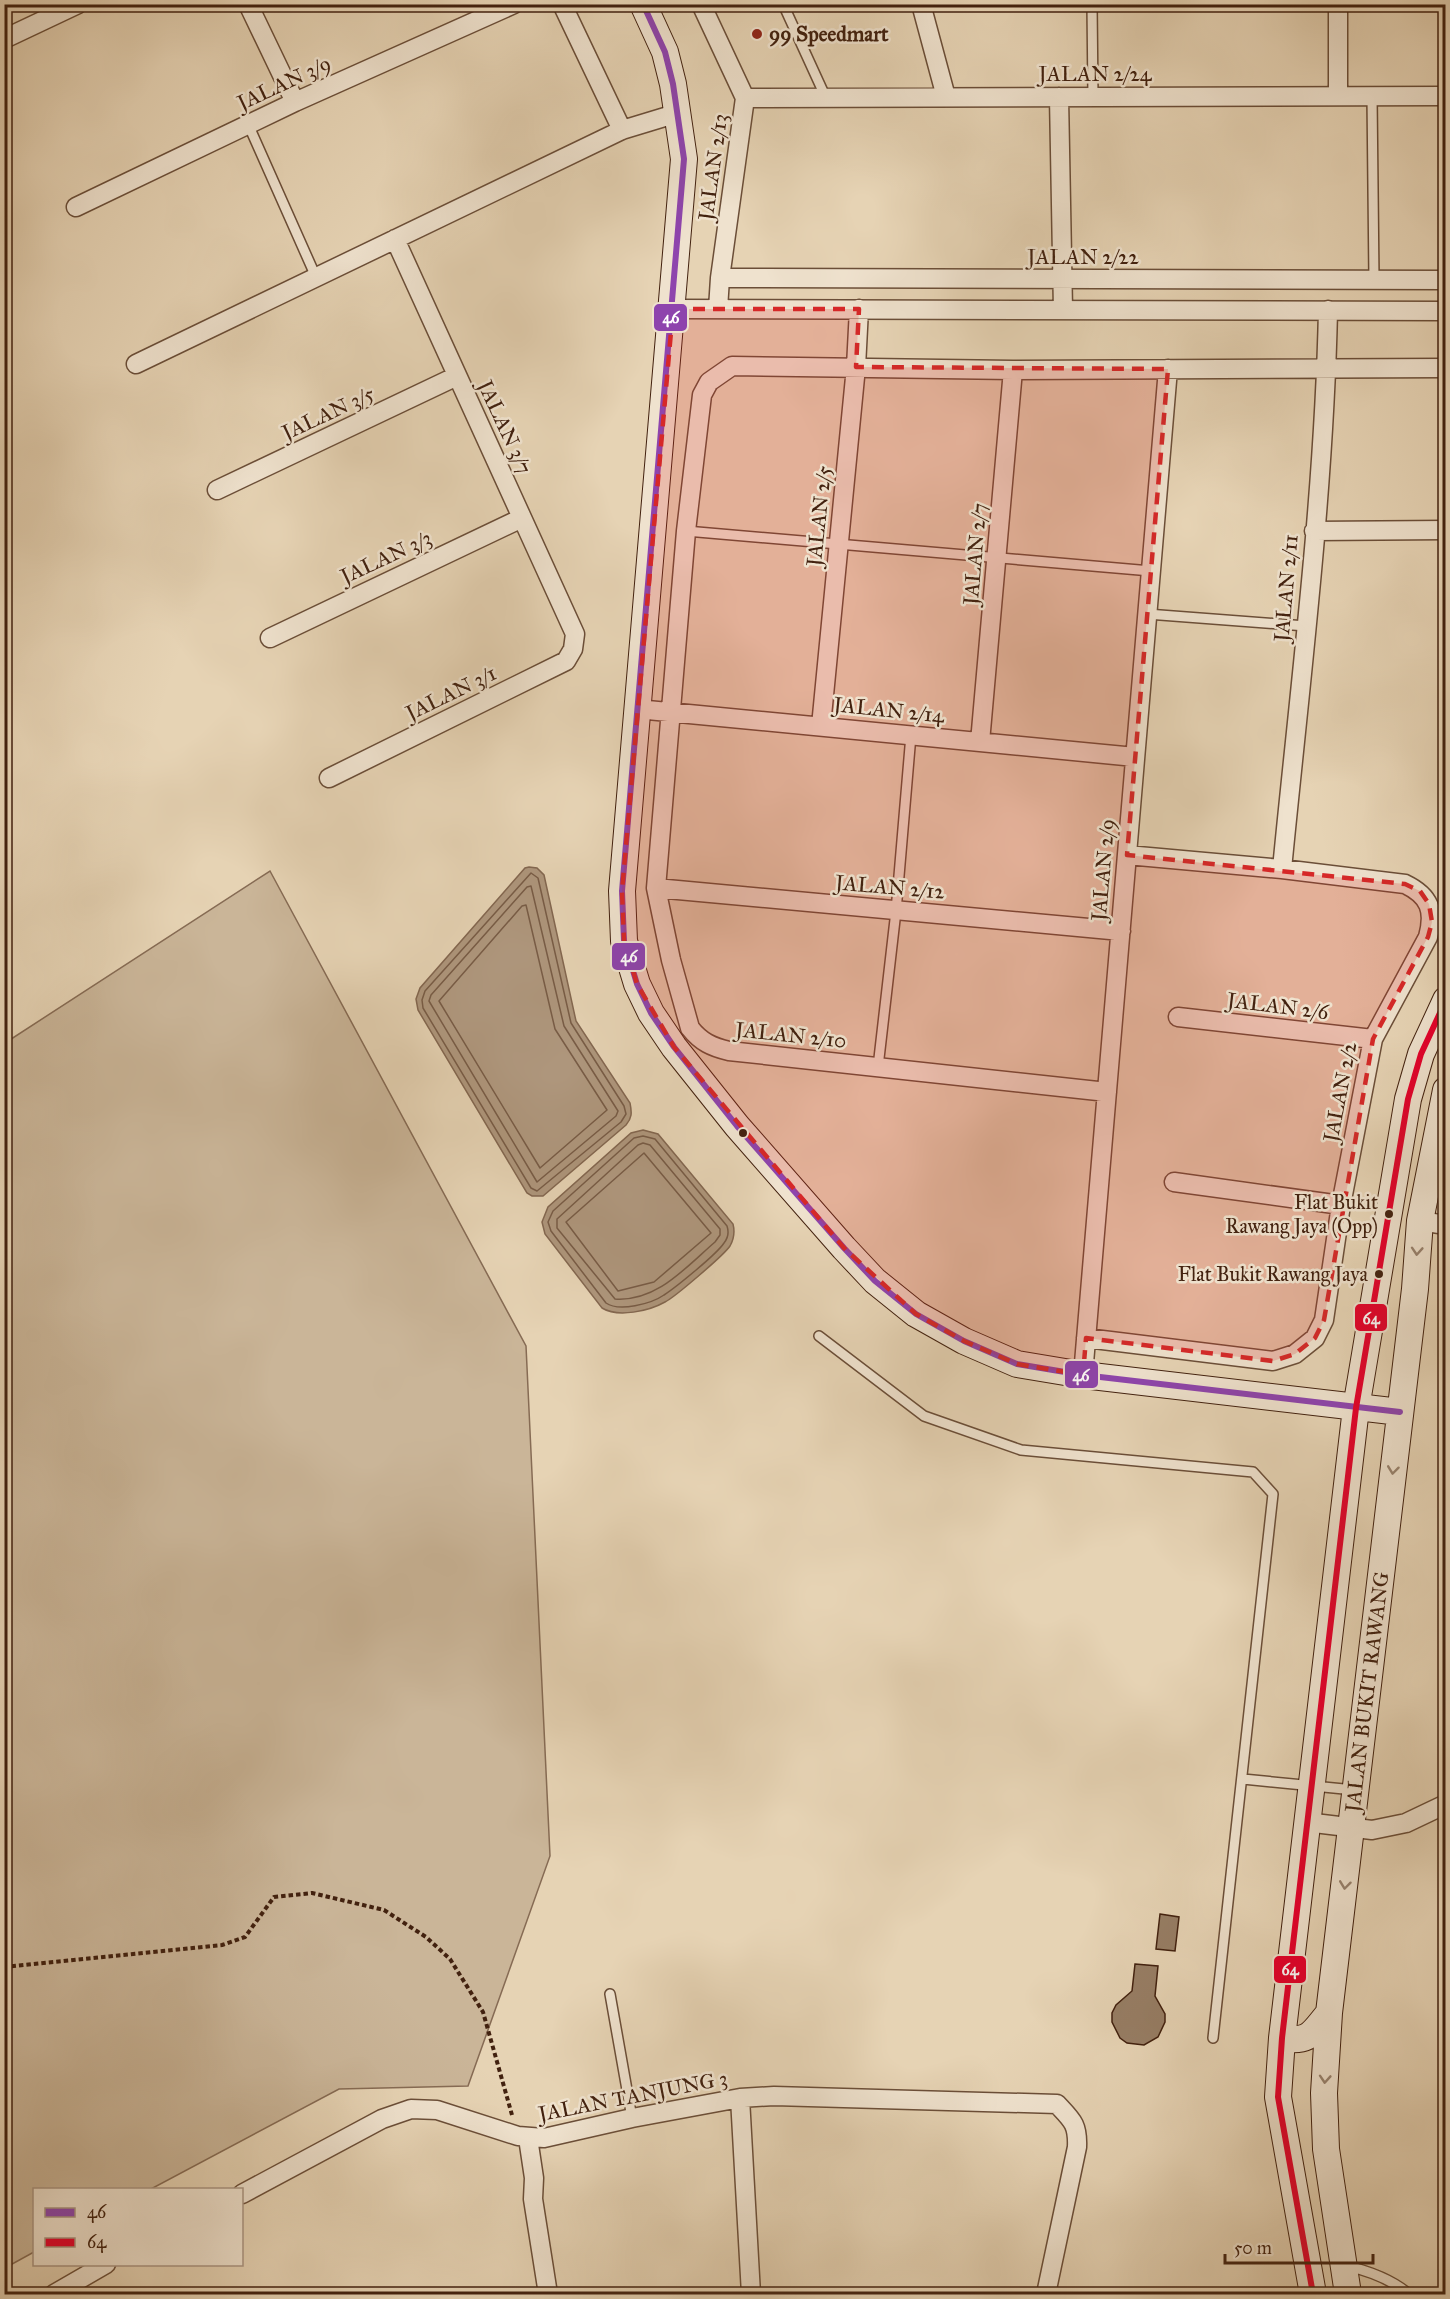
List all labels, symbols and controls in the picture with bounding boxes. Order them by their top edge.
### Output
place label: 99 Speedmart [769,21,889,47]
marker: 99 Speedmart [750,27,764,41]
street label: JALAN 3/9 [231,50,335,117]
street label: JALAN 2/24 [1036,61,1153,87]
street label: JALAN 2/13 [692,112,733,224]
street label: JALAN 2/22 [1025,244,1140,270]
line badge: 46 [653,303,688,332]
text: 46 [662,308,680,328]
street label: JALAN 3/7 [471,374,538,478]
street label: JALAN 3/5 [276,380,379,447]
street label: JALAN 2/5 [801,464,837,569]
street label: JALAN 2/7 [957,502,992,608]
street label: JALAN 3/3 [335,525,436,590]
street label: JALAN 2/11 [1268,533,1304,645]
street label: JALAN 3/1 [400,660,500,727]
street label: JALAN 2/14 [830,691,947,729]
street label: JALAN 2/9 [1085,818,1120,924]
street label: JALAN 2/12 [832,869,946,905]
line badge: 46 [611,942,646,971]
text: 46 [620,947,638,967]
street label: JALAN 2/6 [1224,987,1331,1025]
street label: JALAN 2/10 [732,1016,848,1054]
street label: JALAN 2/2 [1317,1039,1363,1146]
unlabelled marker [737,1127,749,1139]
place label: Flat Bukit Rawang Jaya (Opp) [1225,1190,1378,1239]
marker: Flat Bukit Rawang Jaya (Opp) [1383,1208,1395,1220]
one-way arrow [1411,1246,1424,1255]
place label: Flat Bukit Rawang Jaya [1178,1262,1369,1287]
marker: Flat Bukit Rawang Jaya [1373,1268,1385,1280]
line badge: 64 [1354,1303,1388,1332]
text: 64 [1362,1309,1381,1329]
line badge: 46 [1064,1360,1099,1389]
text: 46 [1072,1366,1090,1386]
one-way arrow [1387,1466,1400,1475]
street label: JALAN BUKIT RAWANG [1339,1570,1395,1816]
one-way arrow [1339,1880,1352,1889]
line badge: 64 [1273,1955,1307,1984]
text: 64 [1281,1960,1300,1980]
street label: JALAN TANJUNG 3 [534,2065,730,2127]
one-way arrow [1318,2074,1331,2083]
legend [33,2188,243,2266]
text: 46 [87,2201,107,2223]
scale bar [1225,2227,1374,2265]
text: 64 [87,2231,107,2253]
text: 50 m [1234,2237,1272,2259]

